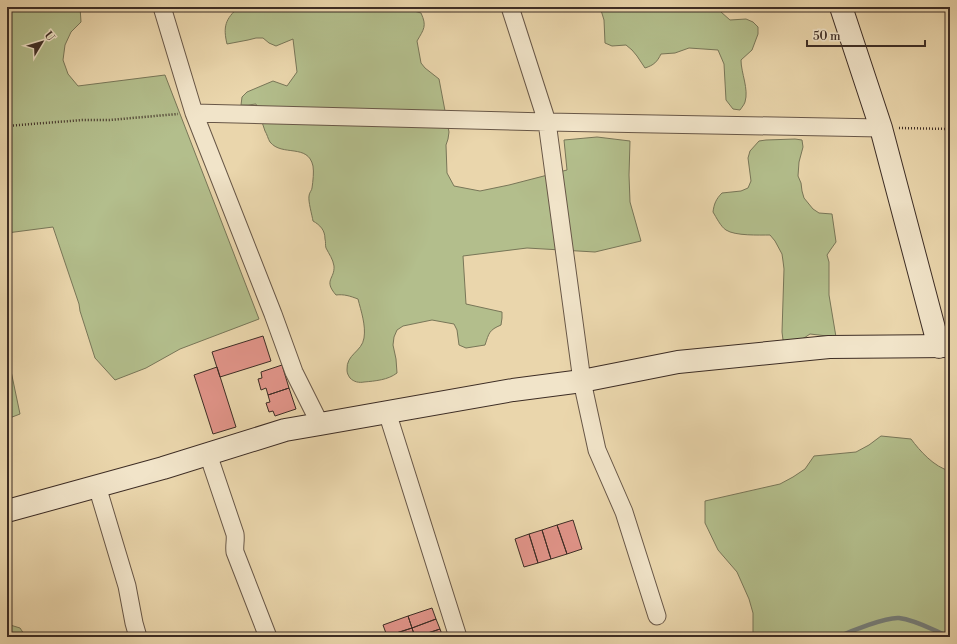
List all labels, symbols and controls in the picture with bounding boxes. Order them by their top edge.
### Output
north arrow [22,22,62,62]
scale bar [807,22,925,48]
text: U [41,29,58,45]
text: 50 m [813,29,841,44]

